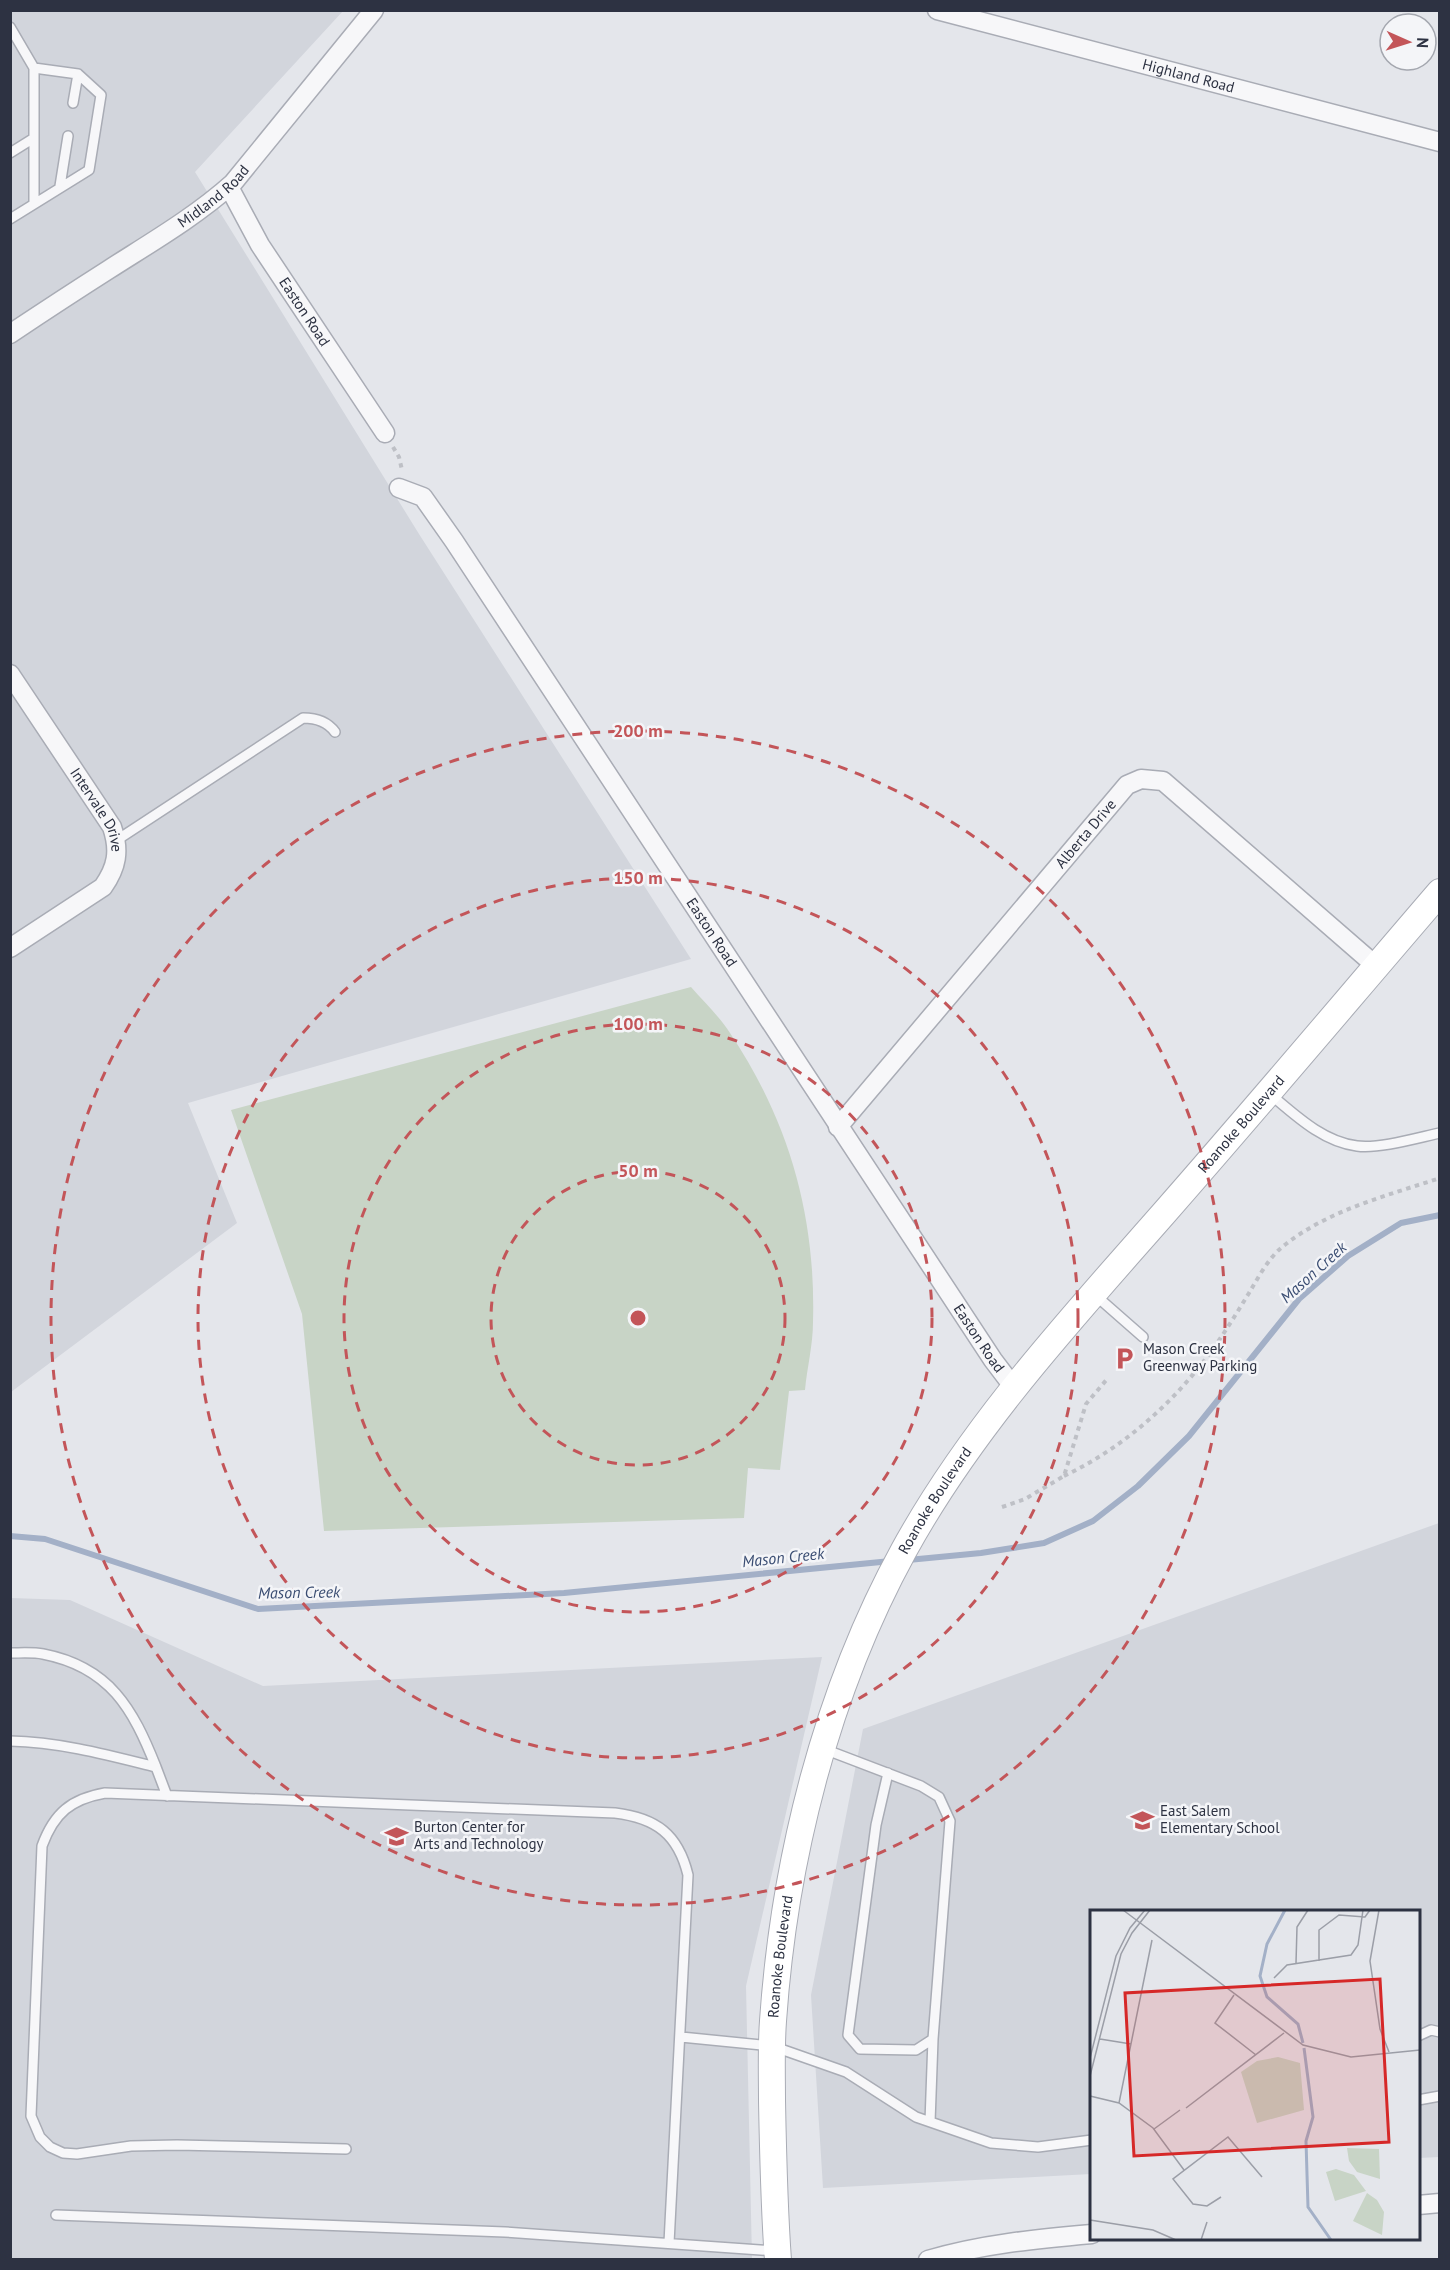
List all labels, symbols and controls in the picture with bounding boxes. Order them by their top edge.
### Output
north arrow [1378,12,1438,72]
text: N [1413,37,1433,49]
street label: Highland Road [1141,54,1237,97]
street label: Midland Road [174,161,253,232]
street label: Easton Road [275,273,335,350]
text: 200 m [613,719,663,742]
street label: Intervale Drive [66,764,126,852]
street label: Alberta Drive [1051,795,1120,872]
text: 150 m [613,866,663,889]
street label: Easton Road [682,894,742,970]
text: 100 m [613,1012,663,1035]
street label: Roanoke Boulevard [1193,1071,1288,1177]
text: 50 m [618,1159,658,1182]
water label: Mason Creek [1276,1237,1351,1307]
street label: Easton Road [950,1300,1009,1376]
centre of rings [628,1308,648,1328]
place label: Mason Creek Greenway Parking [1143,1339,1257,1375]
parking icon: Mason Creek Greenway Parking [1112,1345,1138,1371]
street label: Roanoke Boulevard [894,1443,975,1557]
water label: Mason Creek [741,1543,826,1571]
water label: Mason Creek [258,1581,341,1603]
place label: East Salem Elementary School [1160,1801,1280,1837]
school or university icon: East Salem Elementary School [1129,1807,1155,1833]
place label: Burton Center for Arts and Technology [414,1817,544,1853]
school or university icon: Burton Center for Arts and Technology [383,1823,409,1849]
street label: Roanoke Boulevard [763,1894,797,2018]
inset map [1090,1910,1420,2240]

